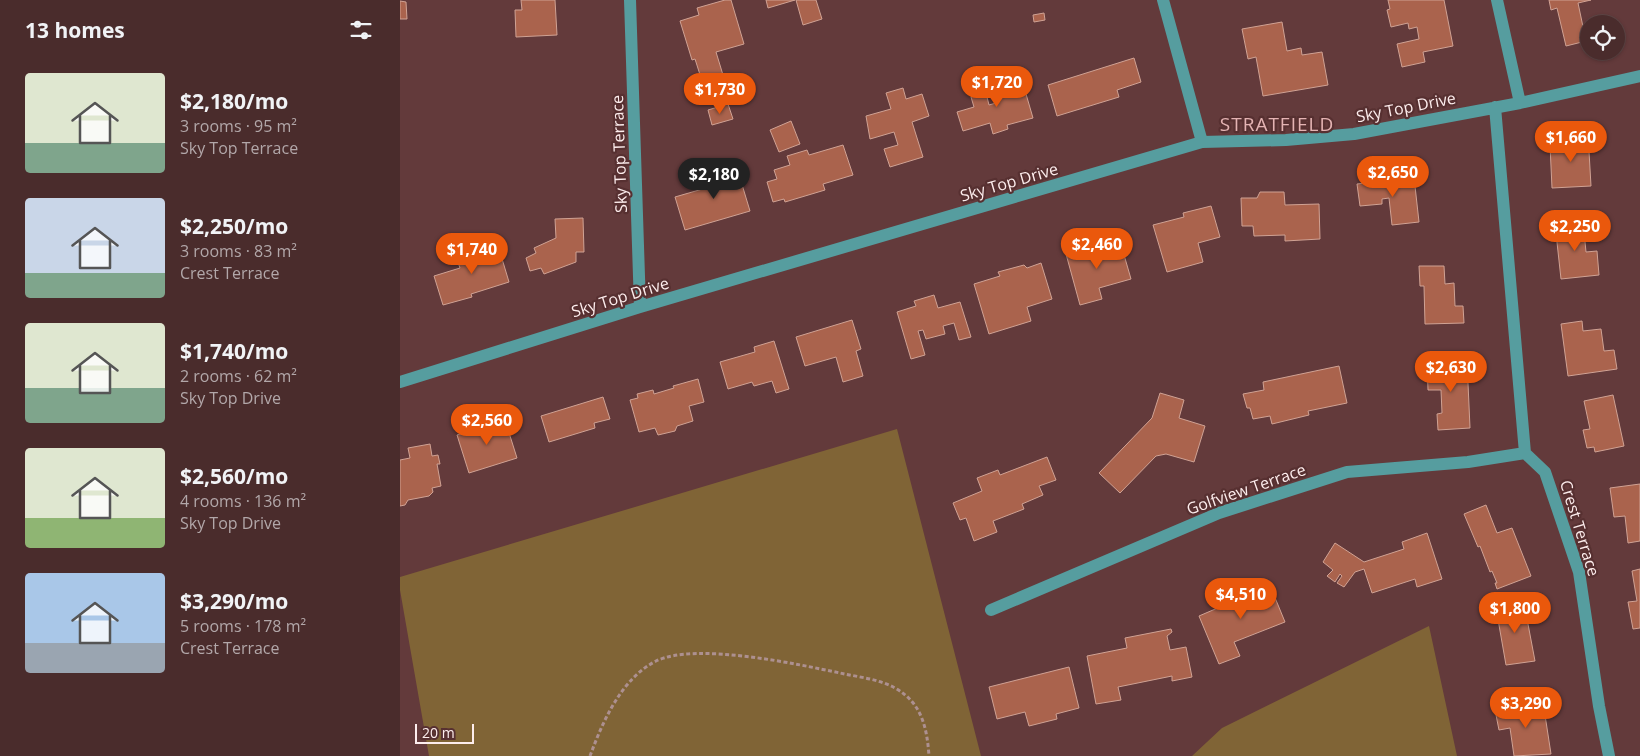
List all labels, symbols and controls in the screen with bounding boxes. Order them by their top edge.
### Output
map controls [1580,15,1625,60]
button: locate [1580,15,1625,60]
text: 13 homes [25,16,125,44]
icon: filters [347,16,375,44]
pin: $1,720 [956,66,1038,108]
text: $1,720 [972,71,1022,93]
pin: $1,730 [679,72,761,115]
text: $1,730 [695,78,745,100]
text: $2,180/mo [180,87,288,115]
street label: Sky Top Drive [1354,87,1458,127]
icon: home [65,93,125,153]
street label: Sky Top Terrace [606,95,632,213]
district label: STRATFIELD [1220,111,1334,137]
text: 3 rooms · 95 m² [180,115,297,137]
pin: $1,660 [1530,120,1612,163]
text: $1,660 [1546,126,1596,148]
text: Sky Top Terrace [180,137,298,159]
pin: $2,650 [1352,156,1434,198]
pin: $2,180 [673,158,755,200]
street label: Sky Top Drive [957,158,1061,206]
text: $2,650 [1368,161,1418,183]
text: $2,180 [689,163,739,185]
pin: $2,250 [1534,210,1616,252]
text: $2,250/mo [180,212,288,240]
text: $2,250 [1550,215,1600,237]
icon: home [65,218,125,278]
pin: $2,460 [1056,228,1138,270]
pin: $1,740 [431,232,513,275]
text: $2,460 [1072,233,1122,255]
text: $1,740 [447,238,497,260]
text: 3 rooms · 83 m² [180,240,297,262]
text: Crest Terrace [180,262,280,284]
street label: Sky Top Drive [569,272,671,322]
text: $1,740/mo [180,337,288,365]
icon: home [65,343,125,403]
pin: $2,630 [1410,350,1492,393]
text: $2,630 [1426,356,1476,378]
text: 2 rooms · 62 m² [180,365,297,387]
text: Sky Top Drive [180,387,281,409]
pin: $2,560 [446,404,528,446]
text: $2,560 [462,409,512,431]
street label: Golfview Terrace [1183,458,1309,520]
text: $2,560/mo [180,462,288,490]
icon: home [65,468,125,528]
street label: Crest Terrace [1555,477,1605,579]
text: 4 rooms · 136 m² [180,490,306,512]
text: Sky Top Drive [180,512,281,534]
pin: $4,510 [1200,578,1282,620]
text: $4,510 [1216,583,1266,605]
text: $3,290/mo [180,587,288,615]
pin: $1,800 [1474,592,1556,634]
icon: home [65,593,125,653]
text: $1,800 [1490,597,1540,619]
text: 5 rooms · 178 m² [180,615,306,637]
text: Crest Terrace [180,637,280,659]
pin: $3,290 [1485,686,1567,729]
text: $3,290 [1501,692,1551,714]
scale bar [415,721,474,744]
text: 20 m [422,723,455,742]

